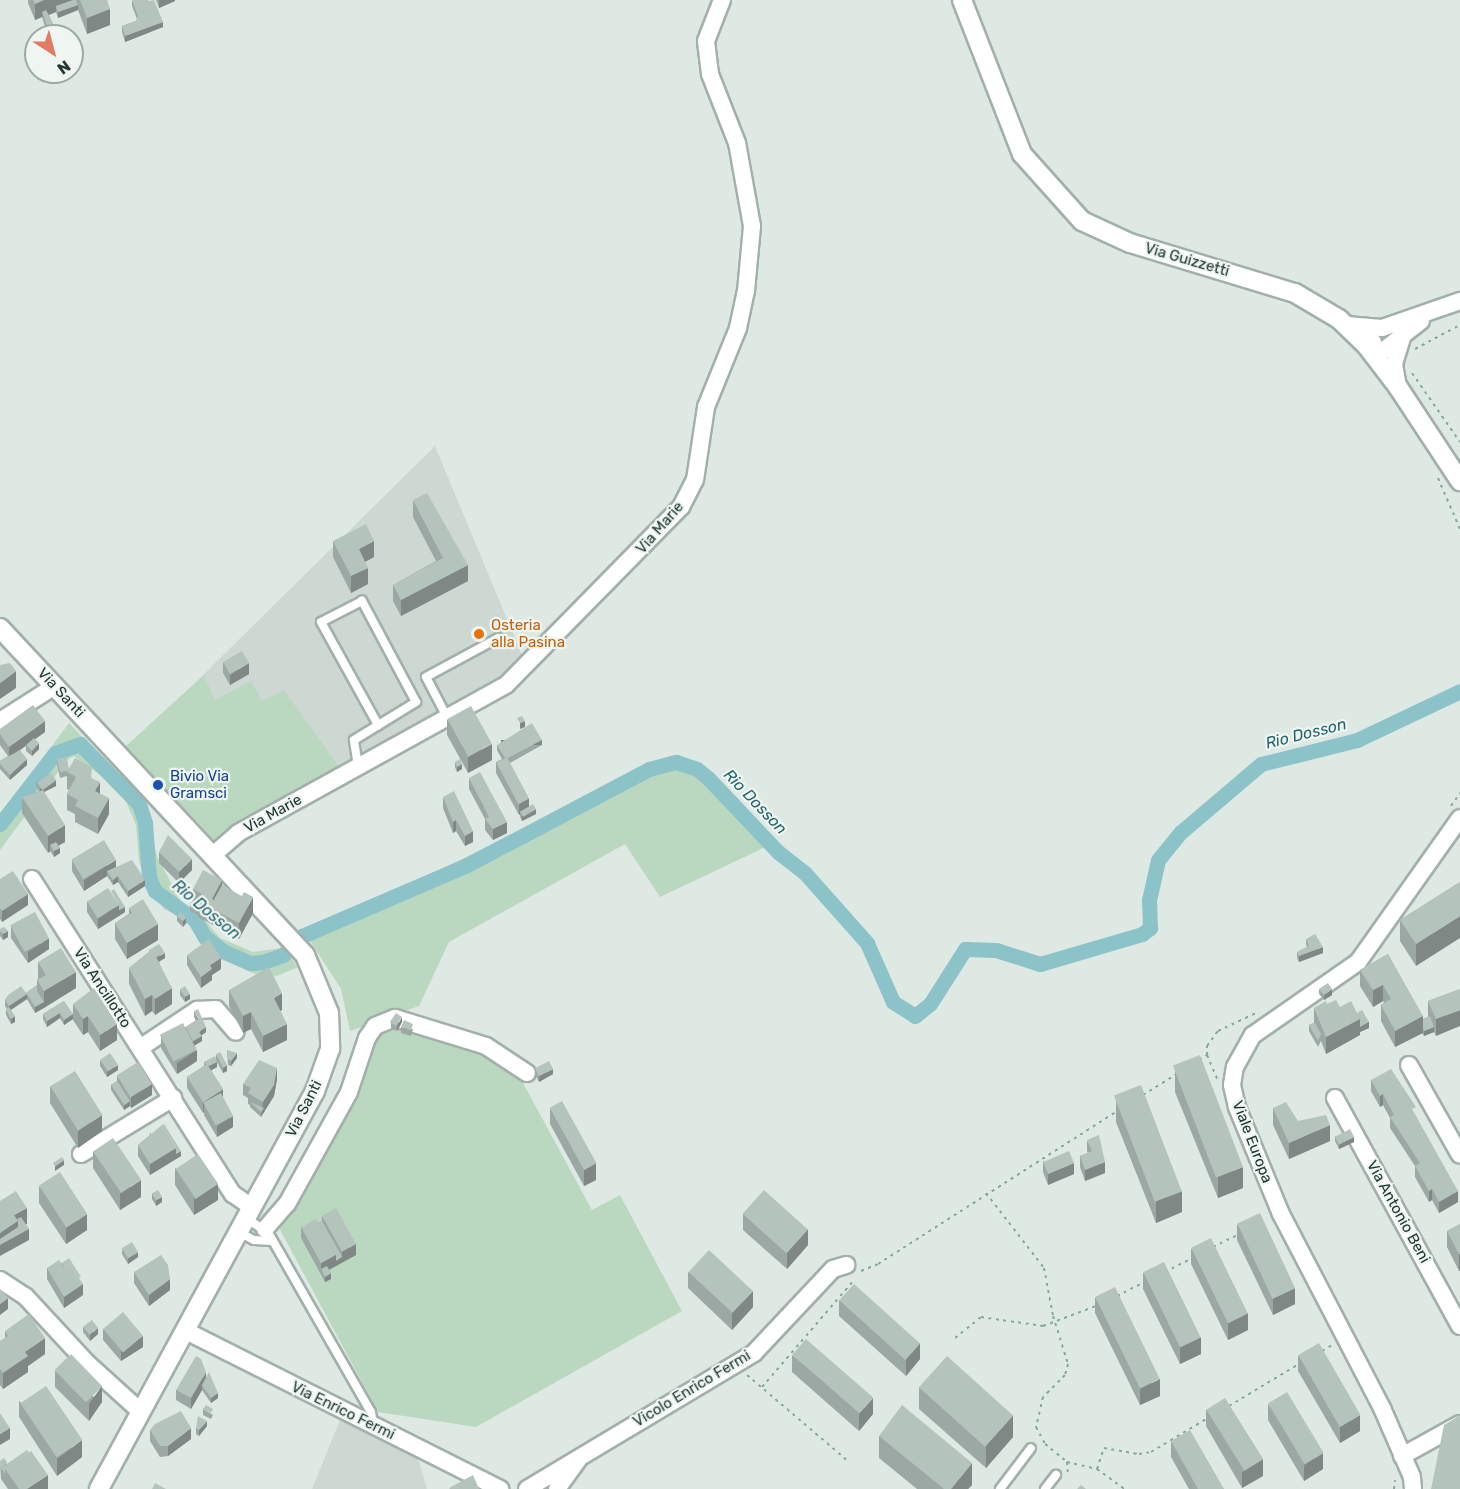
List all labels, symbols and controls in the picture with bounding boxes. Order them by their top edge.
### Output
north arrow [24,24,84,84]
text: N [53,56,74,78]
street label: Via Guizzetti [1143,239,1231,281]
street label: Via Marie [632,498,688,558]
place label: Osteria alla Pasina [491,616,565,651]
marker: Osteria alla Pasina [472,627,486,641]
street label: Via Santi [33,664,89,722]
water label: Rio Dosson [1263,715,1349,753]
water label: Rio Dosson [719,766,791,838]
place label: Bivio Via Gramsci [170,767,230,802]
marker: Bivio Via Gramsci [151,778,165,792]
street label: Via Marie [241,791,305,837]
water label: Rio Dosson [168,876,244,944]
street label: Via Ancillotto [69,944,135,1032]
street label: Via Santi [282,1078,326,1140]
street label: Viale Europa [1228,1098,1276,1186]
street label: Via Antonio Beni [1362,1157,1434,1267]
street label: Vicolo Enrico Fermi [630,1347,754,1431]
street label: Via Enrico Fermi [288,1378,398,1444]

